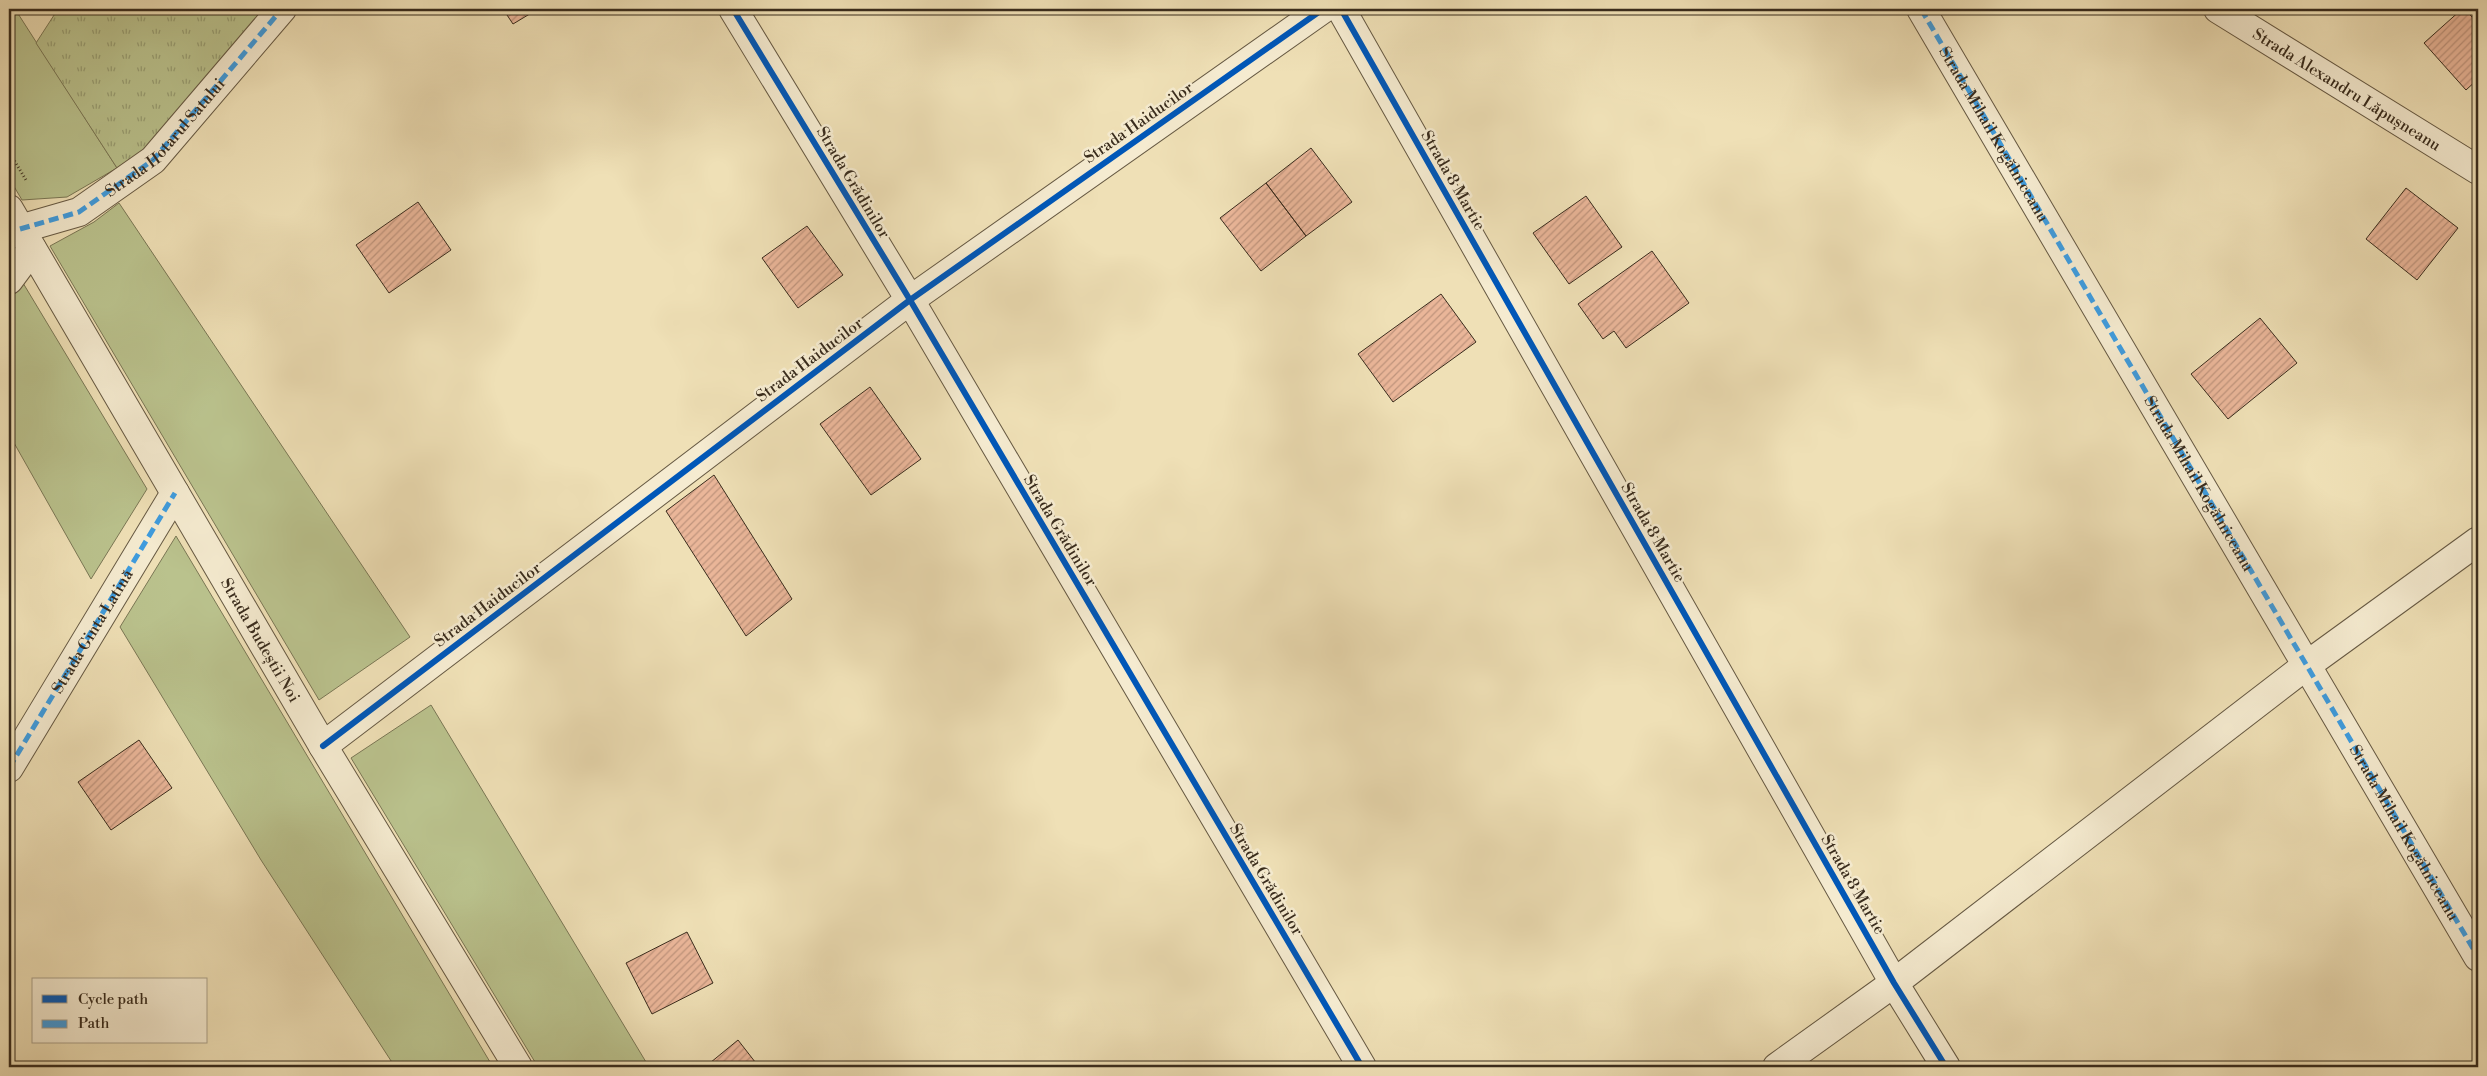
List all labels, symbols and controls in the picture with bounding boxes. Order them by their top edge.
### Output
street label: Strada Alexandru Lăpușneanu [2249,24,2444,156]
street label: Strada Mihail Kogălniceanu [1934,43,2053,226]
street label: Strada Hotarul Satului [101,74,230,202]
street label: Strada Haiducilor [1080,78,1197,168]
street label: Strada Grădinilor [812,123,894,242]
street label: Strada 8 Martie [1416,127,1490,234]
street label: Strada Haiducilor [752,313,867,407]
street label: Strada Mihail Kogălniceanu [2139,392,2258,575]
street label: Strada Grădinilor [1019,471,1101,590]
street label: Strada 8 Martie [1616,479,1690,586]
street label: Strada Haiducilor [430,558,545,652]
street label: Strada Ginta Latină [47,565,138,697]
street label: Strada Budeștii Noi [216,575,304,706]
street label: Strada Mihail Kogălniceanu [2345,742,2463,924]
street label: Strada Grădinilor [1225,820,1307,939]
street label: Strada 8 Martie [1816,831,1890,938]
legend [32,978,208,1044]
text: Cycle path [78,990,148,1009]
text: Path [78,1014,110,1033]

